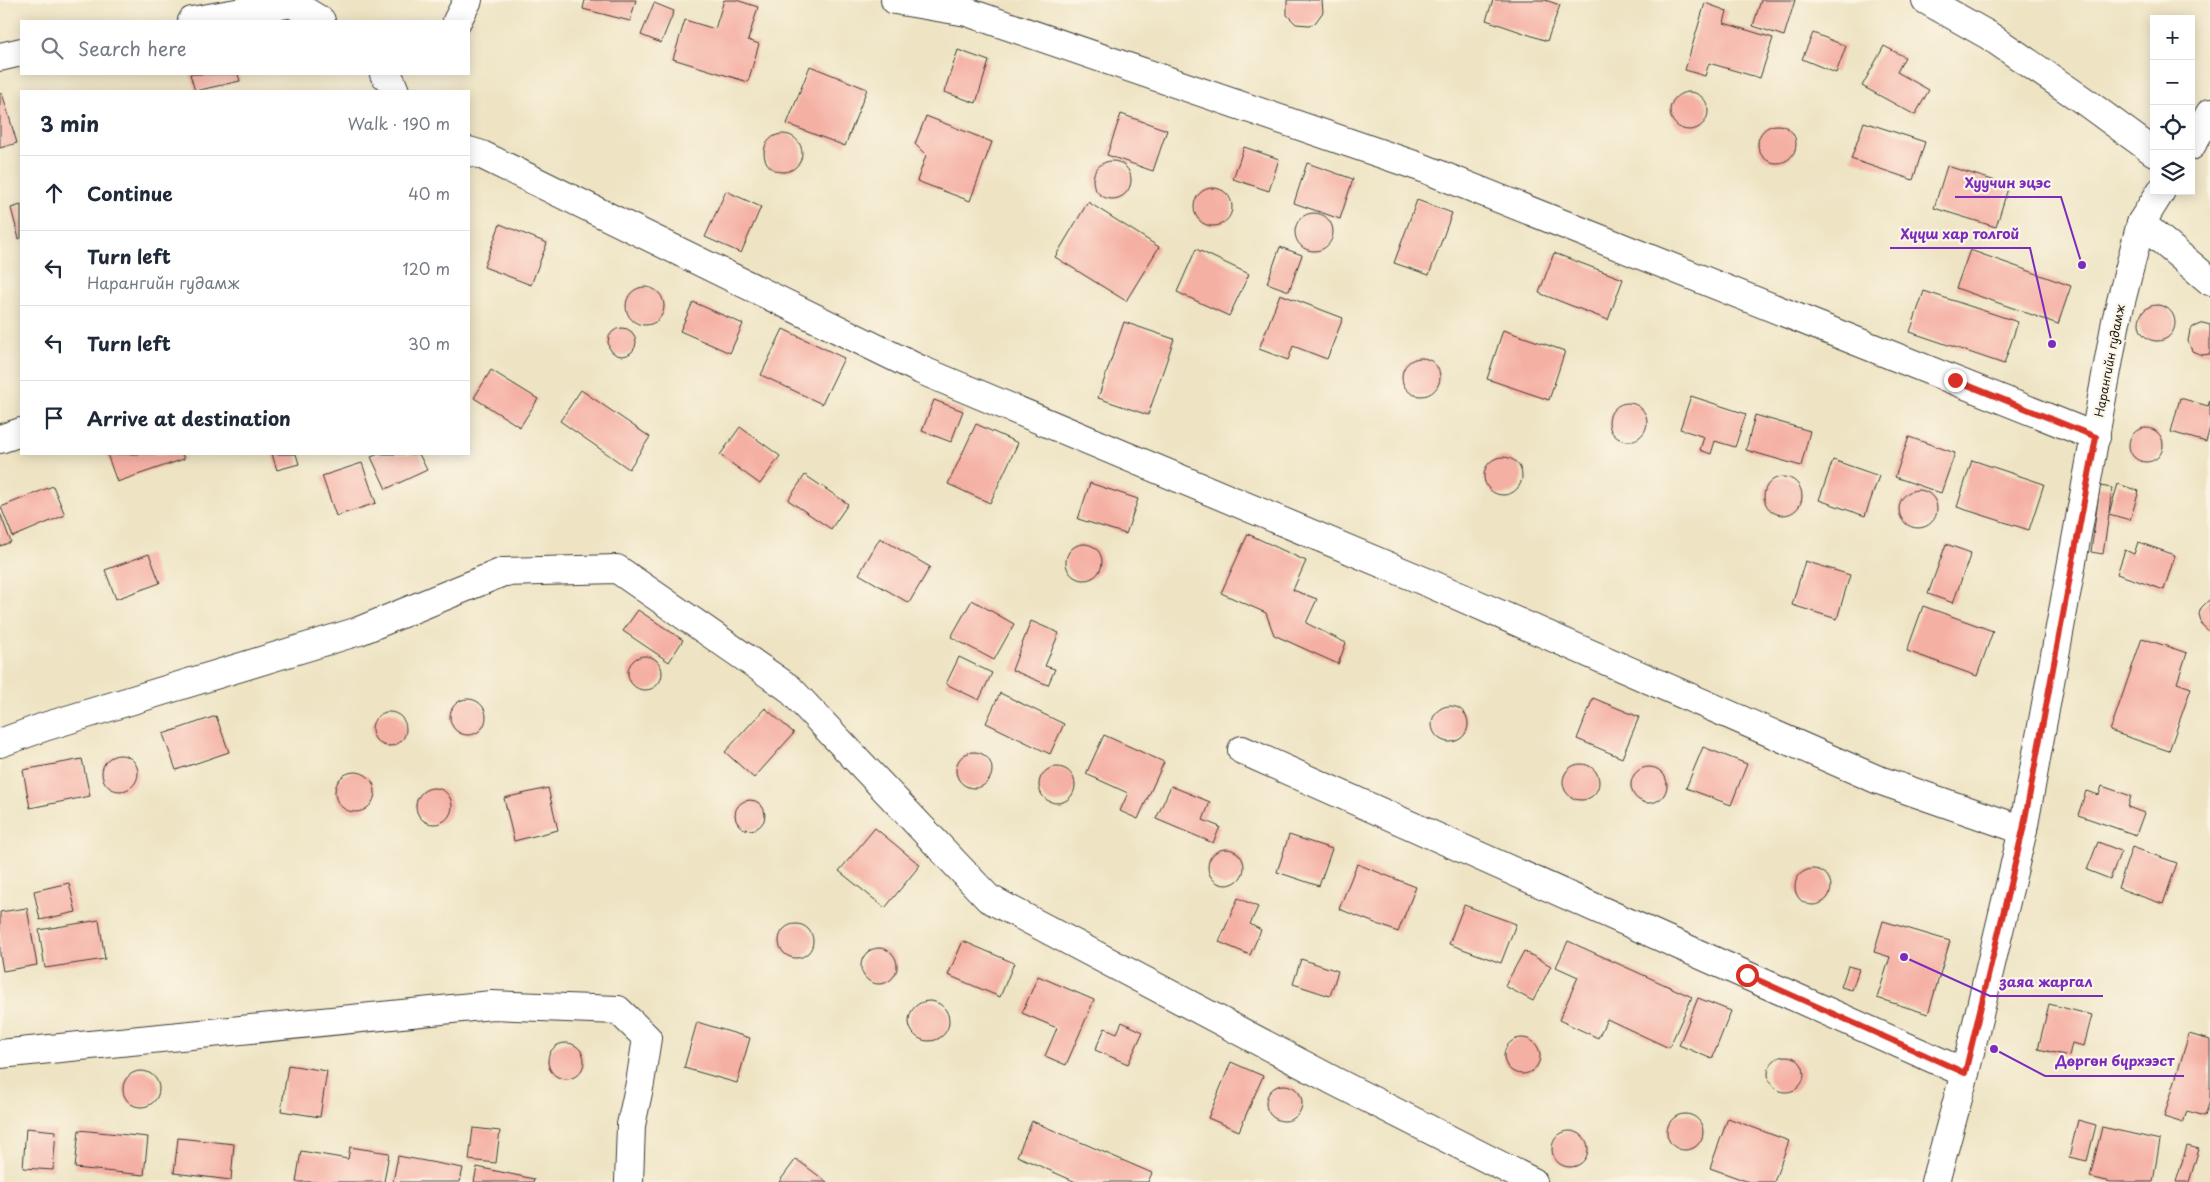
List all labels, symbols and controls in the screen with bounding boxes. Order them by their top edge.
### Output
map controls [2150,15,2195,195]
button: + [2150,15,2195,60]
search box [20,20,470,75]
icon: search [38,34,66,62]
text: Search here [78,34,187,62]
button: − [2150,60,2195,105]
button: locate [2150,105,2195,150]
text: 3 min [40,107,99,139]
text: Walk · 190 m [348,111,450,135]
button: layers [2150,150,2195,195]
callout: Хуучин эцэс [1955,168,2061,197]
text: Хуучин эцэс [1965,172,2051,193]
icon: ahead [40,179,68,207]
text: Continue [87,179,173,207]
text: 40 m [408,181,450,205]
callout: Хүүш хар толгой [1890,219,2030,248]
text: Хүүш хар толгой [1901,223,2020,244]
text: Turn left [87,242,171,270]
icon: left [40,254,68,282]
text: 120 m [403,256,450,280]
text: Нарангийн гудамж [87,270,239,294]
street label: Нарангийн гудамж [2089,303,2129,419]
icon: left [40,329,68,357]
text: Turn left [87,329,171,357]
text: 30 m [408,331,450,355]
route end [1944,369,1967,392]
icon: arrive [40,404,68,432]
text: Arrive at destination [87,404,291,432]
route start [1736,964,1759,987]
callout: заяа жаргал [1990,967,2103,996]
text: заяа жаргал [1998,971,2093,992]
callout: Дөргөн бүрхээст [2045,1047,2184,1076]
text: Дөргөн бүрхээст [2054,1050,2175,1071]

